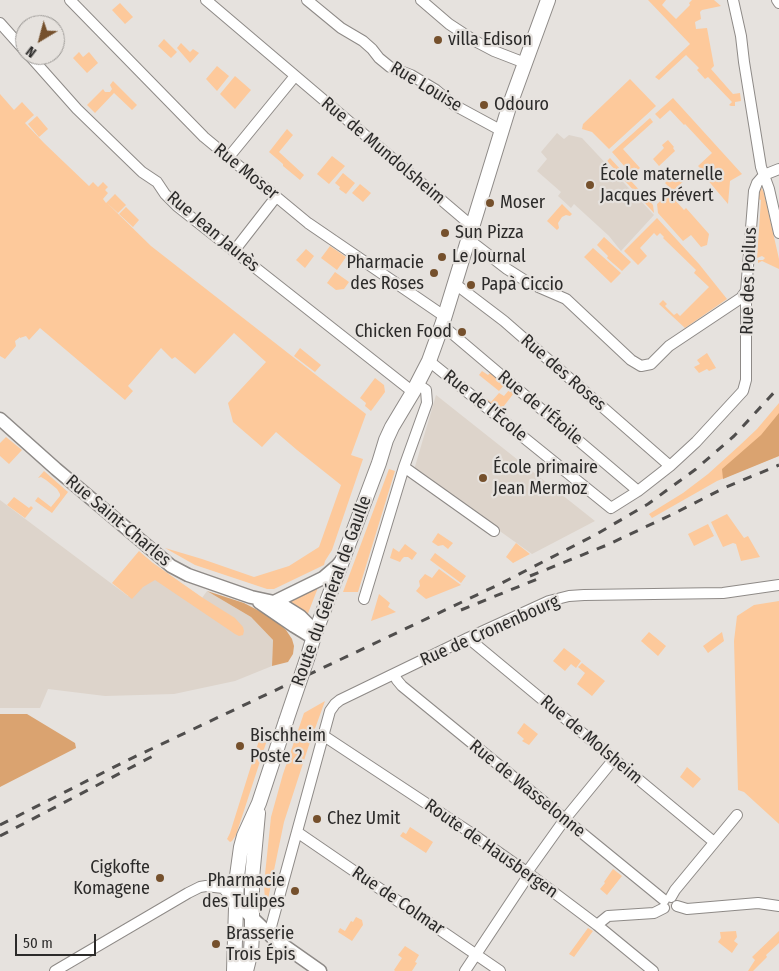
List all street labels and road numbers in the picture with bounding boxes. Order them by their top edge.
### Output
street label: Rue Louise [386,57,466,117]
street label: Rue de Mundolsheim [317,93,449,209]
street label: Rue Moser [209,139,283,205]
street label: Rue Jean Jaurès [162,187,264,277]
street label: Rue des Poilus [736,227,762,335]
street label: Rue des Roses [516,330,610,416]
street label: Rue de l'École [439,366,531,446]
street label: Rue de l'Étoile [493,366,587,450]
street label: Rue Saint-Charles [61,471,175,571]
street label: Route du Général de Gaulle [287,493,377,689]
street label: Rue de Cronenbourg [417,591,563,671]
street label: Rue de Molsheim [536,691,646,789]
street label: Rue de Wasselonne [465,736,589,842]
street label: Route de Hausbergen [420,795,562,903]
street label: Rue de Colmar [348,862,448,940]

